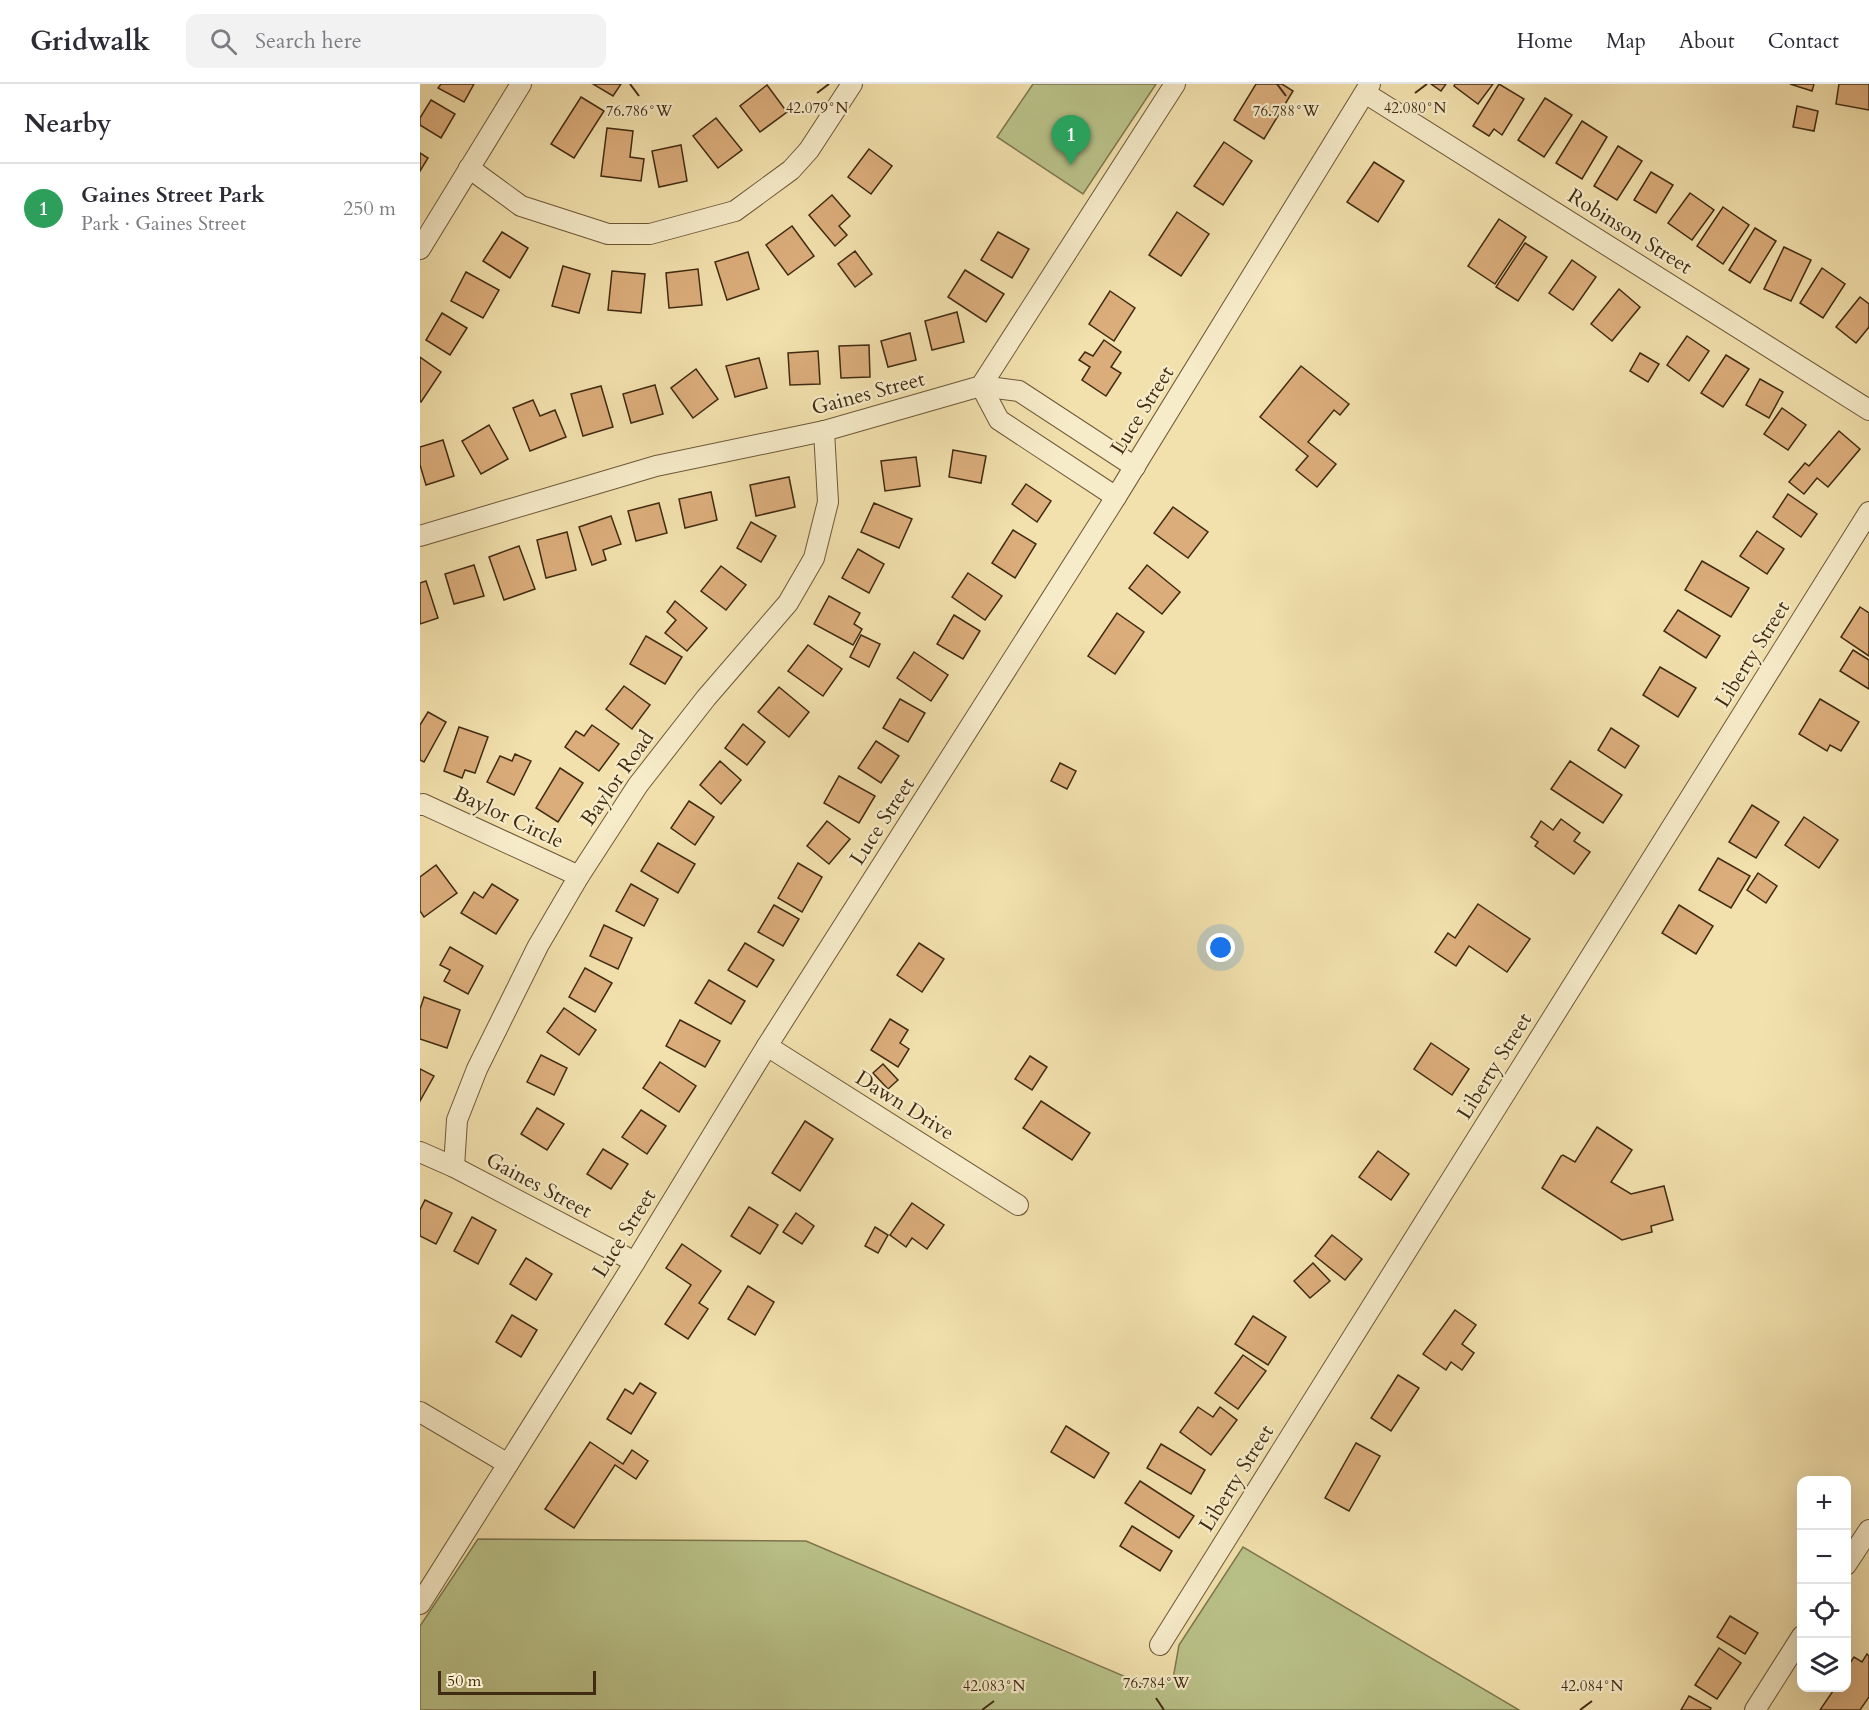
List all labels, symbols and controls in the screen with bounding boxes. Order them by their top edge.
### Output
search box [186,14,606,68]
text: Gridwalk [30,22,150,60]
icon: search [207,25,240,58]
text: Search here [255,26,362,56]
text: Home [1517,27,1573,56]
text: Map [1606,27,1646,56]
text: About [1679,27,1735,56]
text: Contact [1768,27,1839,56]
text: 42.079°N [786,98,849,118]
text: 42.080°N [1384,98,1447,118]
text: 76.786°W [606,101,673,121]
text: 76.788°W [1253,101,1320,121]
text: Nearby [24,106,112,141]
pin: 1 [1052,116,1090,165]
text: Gaines Street Park [81,180,265,210]
street label: Robinson Street [1562,182,1698,281]
text: 1 [38,195,49,222]
text: 250 m [343,195,396,222]
text: Park · Gaines Street [81,210,246,237]
street label: Luce Street [1104,360,1181,460]
street label: Gaines Street [808,364,928,423]
street label: Liberty Street [1708,595,1797,713]
street label: Baylor Road [574,725,661,832]
street label: Luce Street [843,771,922,871]
street label: Baylor Circle [449,779,569,856]
your location [1206,933,1235,962]
street label: Liberty Street [1450,1007,1539,1125]
street label: Dawn Drive [850,1064,960,1147]
street label: Gaines Street [481,1145,597,1226]
street label: Luce Street [586,1183,663,1283]
street label: Liberty Street [1192,1419,1281,1537]
map controls [1797,1476,1851,1692]
button: + [1797,1476,1851,1530]
button: − [1797,1530,1851,1584]
button: locate [1797,1584,1851,1638]
button: layers [1797,1638,1851,1692]
scale bar [438,1668,596,1696]
text: 50 m [447,1670,481,1692]
text: 76.784°W [1123,1673,1190,1693]
text: 42.083°N [963,1676,1026,1696]
text: 42.084°N [1561,1676,1624,1696]

